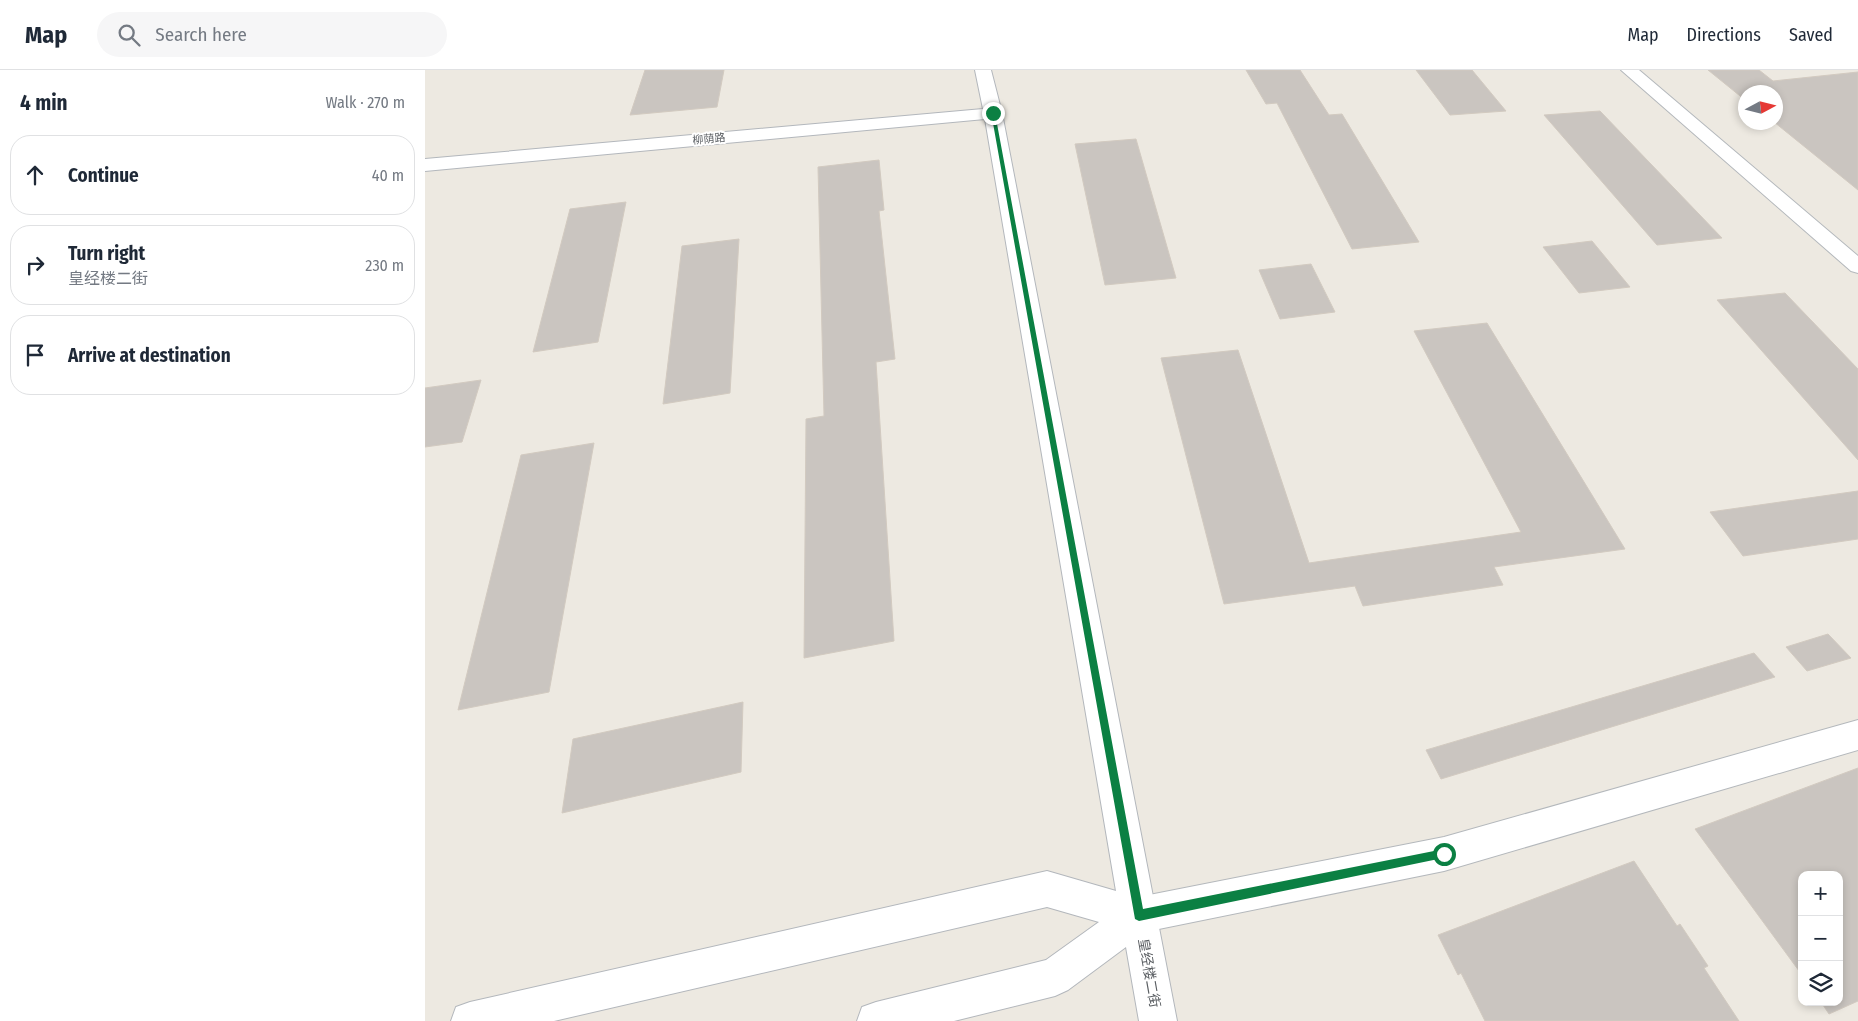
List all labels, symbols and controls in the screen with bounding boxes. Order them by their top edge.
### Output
search box [97,12,447,57]
text: Map [25,21,67,49]
icon: search [115,21,143,49]
text: Search here [155,23,247,46]
text: Map [1627,24,1659,46]
text: Directions [1687,24,1761,46]
text: Saved [1789,24,1833,46]
north arrow [1738,85,1783,130]
text: 4 min [20,90,68,116]
text: Walk · 270 m [326,93,405,112]
route end [982,102,1005,125]
street label: 柳荫路 [692,131,726,147]
icon: ahead [21,161,49,189]
text: Continue [68,164,139,187]
text: 40 m [372,166,404,185]
text: Turn right [68,242,145,265]
icon: right [21,251,49,279]
text: 230 m [365,256,404,275]
text: 皇经楼二街 [68,269,148,288]
icon: arrive [21,341,49,369]
text: Arrive at destination [68,344,231,367]
route start [1433,843,1456,866]
map controls [1798,871,1843,1006]
button: + [1798,871,1843,916]
button: − [1798,916,1843,961]
street label: 皇经楼二街 [1135,937,1163,1009]
button: layers [1798,961,1843,1006]

